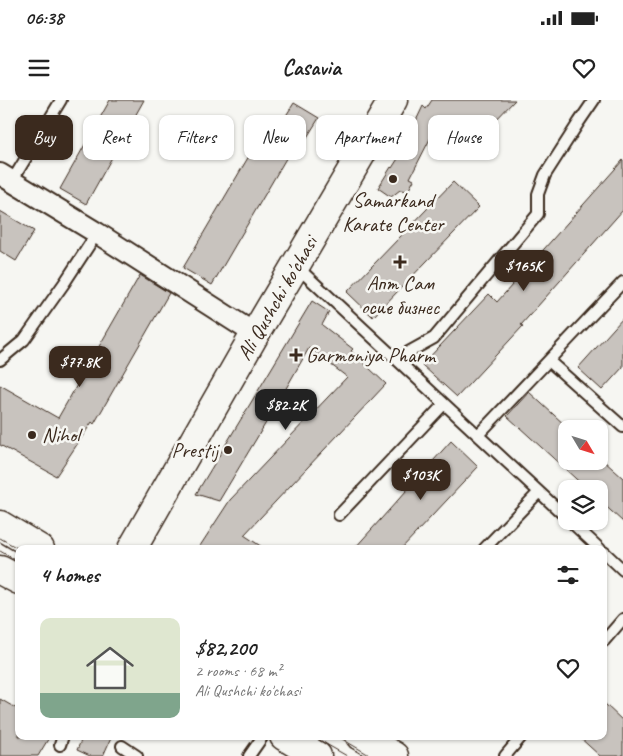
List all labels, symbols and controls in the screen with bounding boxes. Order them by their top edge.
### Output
text: 06:38 [25,6,63,30]
icon: menu [25,54,53,82]
text: Casavia [282,54,341,82]
icon: heart [570,54,598,82]
chip: Buy [15,115,73,160]
chip: Rent [83,115,149,160]
chip: Filters [159,115,234,160]
chip: New [244,115,306,160]
chip: Apartment [316,115,418,160]
chip: House [428,115,499,160]
marker: Samarkand Karate Center [387,173,399,185]
place label: Samarkand Karate Center [342,187,445,237]
street label: Ali Qushchi ko'chasi [231,229,325,365]
pin: $165K [489,250,559,292]
marker: Апт Сам осие бизнес [394,256,406,268]
text: $165K [505,256,543,276]
place label: Апт Сам осие бизнес [361,270,441,320]
place label: Garmoniya Pharm [306,342,437,368]
pin: $77.8K [39,346,121,388]
marker: Garmoniya Pharm [290,349,302,361]
text: $77.8K [60,352,100,372]
pin: $82.2K [245,388,327,431]
text: $82.2K [266,395,306,415]
north arrow [558,420,608,470]
map controls [558,420,608,530]
place label: Nihol [42,422,83,448]
marker: Nihol [26,429,38,441]
place label: Prestij [172,437,221,463]
marker: Prestij [222,444,234,456]
pin: $103K [386,458,456,501]
text: $103K [403,465,439,485]
button: layers [558,480,608,530]
icon: filters [554,561,582,589]
text: 4 homes [40,562,99,588]
text: $82,200 [195,635,256,661]
icon: home [80,638,140,698]
icon: heart [554,654,582,682]
text: 2 rooms · 68 m² [195,661,281,681]
text: Ali Qushchi ko'chasi [195,681,301,701]

